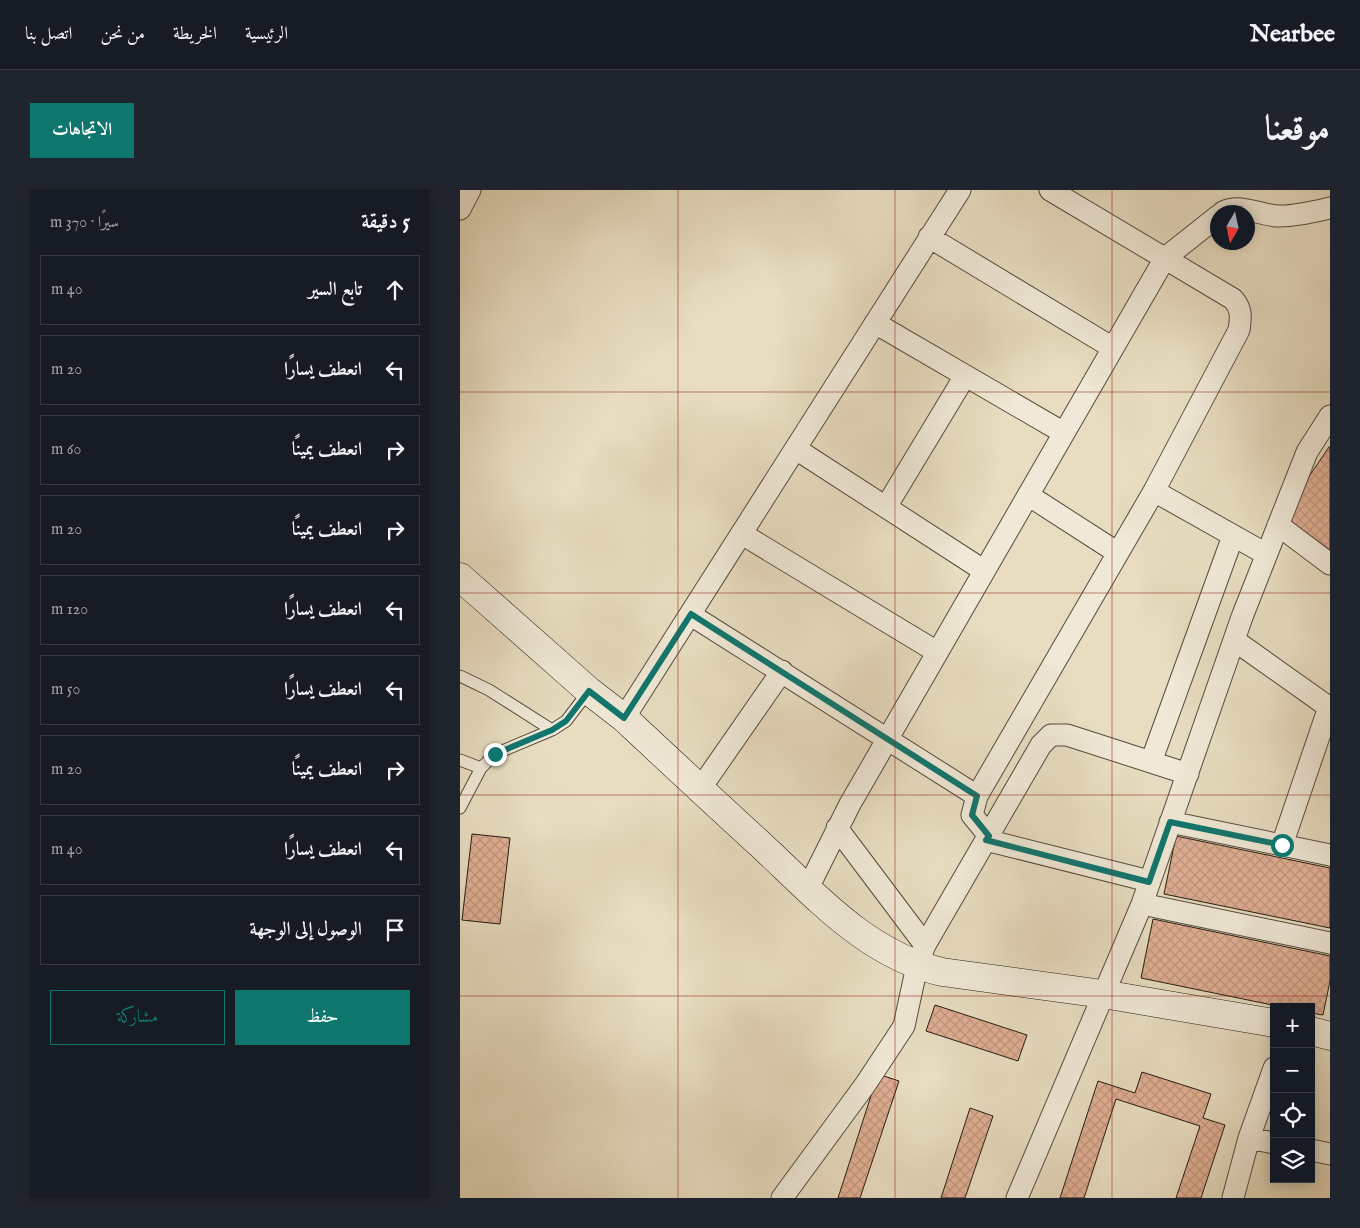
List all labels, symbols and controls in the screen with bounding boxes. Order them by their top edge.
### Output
text: Nearbee [1250,19,1335,50]
text: اتصل بنا [25,23,72,46]
text: من نحن [100,23,145,46]
text: الخريطة [173,23,217,46]
text: الرئيسية [245,23,288,46]
button: الاتجاهات [30,103,134,158]
text: موقعنا [1265,107,1330,152]
north arrow [1210,205,1255,250]
text: 5 دقيقة [361,209,410,236]
text: سيرًا · 370 m [50,213,119,233]
icon: ahead [381,276,409,304]
text: تابع السير [308,278,362,302]
text: 40 m [51,280,83,300]
icon: left [381,356,409,384]
text: انعطف يسارًا [284,358,362,382]
text: 20 m [51,360,82,380]
icon: right [381,436,409,464]
text: انعطف يمينًا [292,438,362,462]
text: 60 m [51,440,81,460]
icon: right [381,516,409,544]
text: انعطف يمينًا [292,518,362,542]
text: 20 m [51,520,82,540]
icon: left [381,596,409,624]
text: انعطف يسارًا [284,598,362,622]
text: 120 m [51,600,88,620]
icon: left [381,676,409,704]
text: انعطف يسارًا [284,678,362,702]
text: 50 m [51,680,80,700]
route end [484,743,507,766]
icon: right [381,756,409,784]
text: انعطف يمينًا [292,758,362,782]
text: 20 m [51,760,82,780]
route start [1271,834,1294,857]
icon: left [381,836,409,864]
text: انعطف يسارًا [284,838,362,862]
text: 40 m [51,840,83,860]
icon: arrive [381,916,409,944]
text: الوصول إلى الوجهة [250,918,362,942]
button: مشاركة [50,990,225,1045]
button: حفظ [235,990,410,1045]
map controls [1270,1003,1315,1183]
button: + [1270,1003,1315,1048]
button: − [1270,1048,1315,1093]
button: locate [1270,1093,1315,1138]
button: layers [1270,1138,1315,1183]

